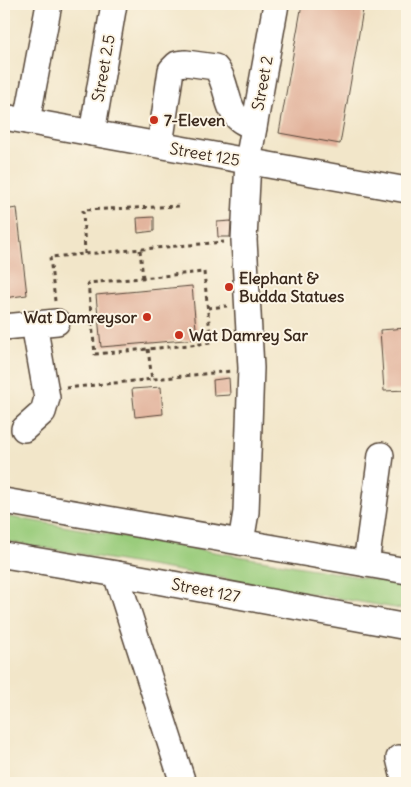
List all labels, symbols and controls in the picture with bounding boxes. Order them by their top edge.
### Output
street label: Street 2.5 [87,33,119,103]
street label: Street 2 [247,54,277,112]
place label: 7-Eleven [164,110,225,130]
marker: 7-Eleven [148,114,160,126]
street label: Street 125 [168,138,242,170]
place label: Elephant & Budda Statues [239,268,344,306]
marker: Elephant & Budda Statues [223,281,235,293]
place label: Wat Damreysor [24,307,137,328]
marker: Wat Damreysor [141,311,153,323]
place label: Wat Damrey Sar [189,325,308,346]
marker: Wat Damrey Sar [173,329,185,341]
street label: Street 127 [170,574,242,606]

